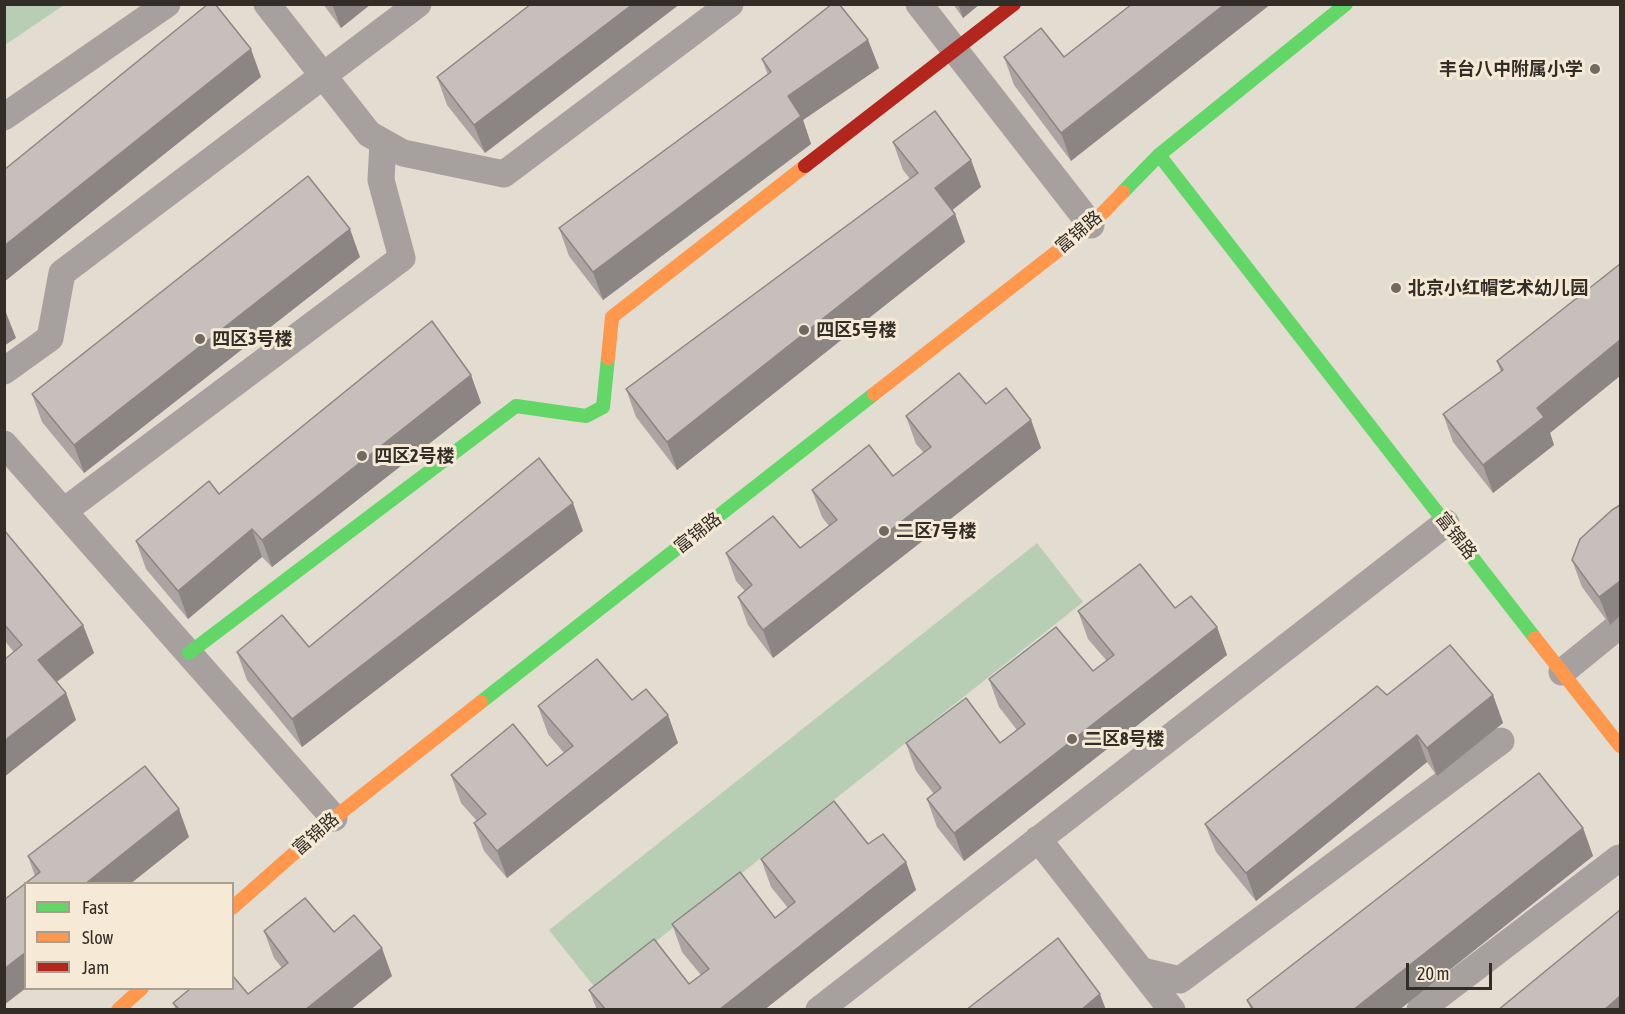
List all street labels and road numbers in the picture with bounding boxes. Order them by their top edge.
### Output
street label: 富锦路 [1051,206,1107,258]
street label: 富锦路 [670,508,726,558]
street label: 富锦路 [1431,508,1481,564]
street label: 富锦路 [289,808,343,860]

